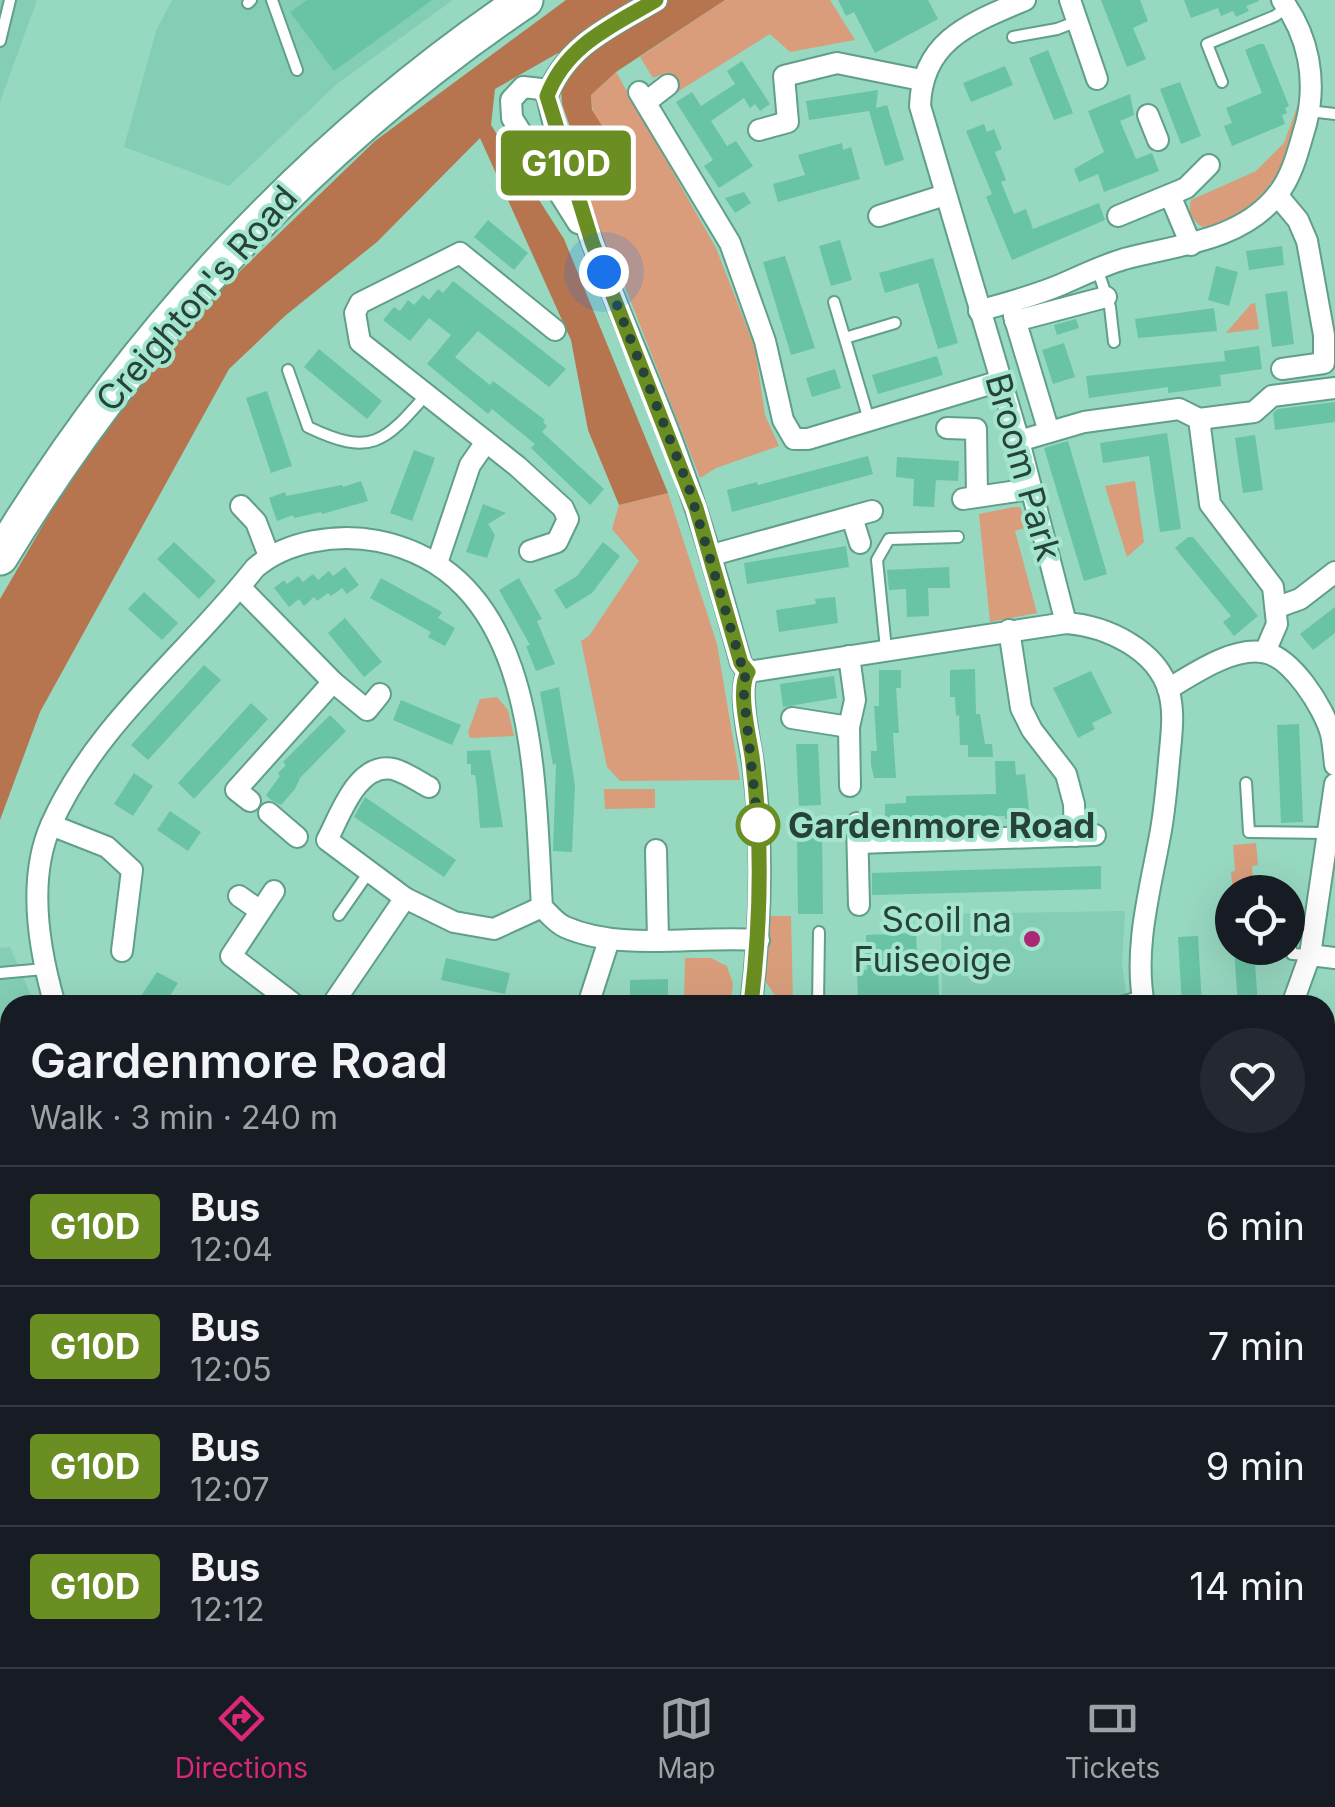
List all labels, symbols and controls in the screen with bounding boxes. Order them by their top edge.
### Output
line badge: G10D [496,130,636,196]
text: G10D [521,142,611,184]
street label: Creighton's Road [87,177,305,419]
your location [579,247,629,297]
street label: Broom Park [977,368,1071,566]
marker: Gardenmore Road [737,804,779,846]
place label: Gardenmore Road [788,804,1095,846]
map controls [1215,875,1305,965]
button: locate [1215,875,1305,965]
place label: Scoil na Fuiseoige [853,898,1012,980]
marker: Scoil na Fuiseoige [1021,928,1043,950]
button: heart [1200,1028,1305,1133]
text: Gardenmore Road [30,1031,448,1090]
text: Walk · 3 min · 240 m [30,1098,338,1137]
text: Bus [190,1184,260,1230]
text: 6 min [1206,1203,1305,1249]
text: G10D [50,1205,140,1247]
text: 12:04 [190,1230,273,1269]
text: Bus [190,1304,260,1350]
text: 7 min [1208,1323,1305,1369]
text: G10D [50,1325,140,1367]
text: 12:05 [190,1350,272,1389]
text: Bus [190,1424,260,1470]
text: 9 min [1206,1443,1305,1489]
text: G10D [50,1445,140,1487]
text: 12:07 [190,1470,270,1509]
text: Bus [190,1544,260,1590]
text: 14 min [1189,1563,1305,1609]
text: G10D [50,1565,140,1607]
text: 12:12 [190,1590,265,1629]
tab: Directions [175,1691,308,1785]
tab: Map [657,1691,716,1785]
tab: Tickets [1065,1691,1160,1785]

